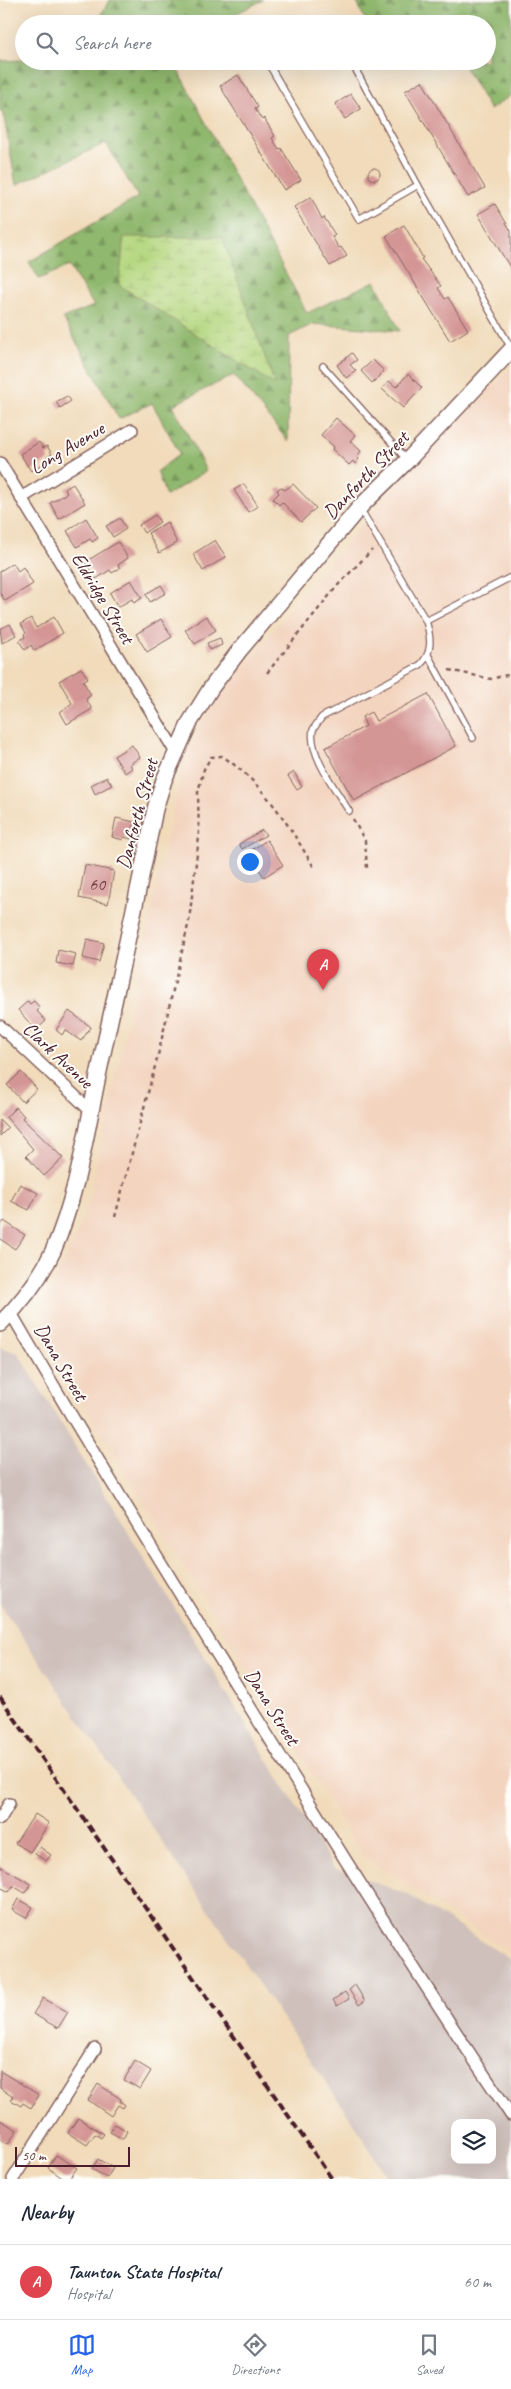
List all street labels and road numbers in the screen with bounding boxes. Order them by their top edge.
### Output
street label: Long Avenue [25,415,110,480]
street label: Danforth Street [318,424,416,524]
street label: Eldridge Street [66,548,141,650]
street label: Danforth Street [110,754,164,872]
street label: Clark Avenue [18,1016,99,1095]
street label: Dana Street [29,1319,94,1407]
street label: Dana Street [239,1664,306,1752]

